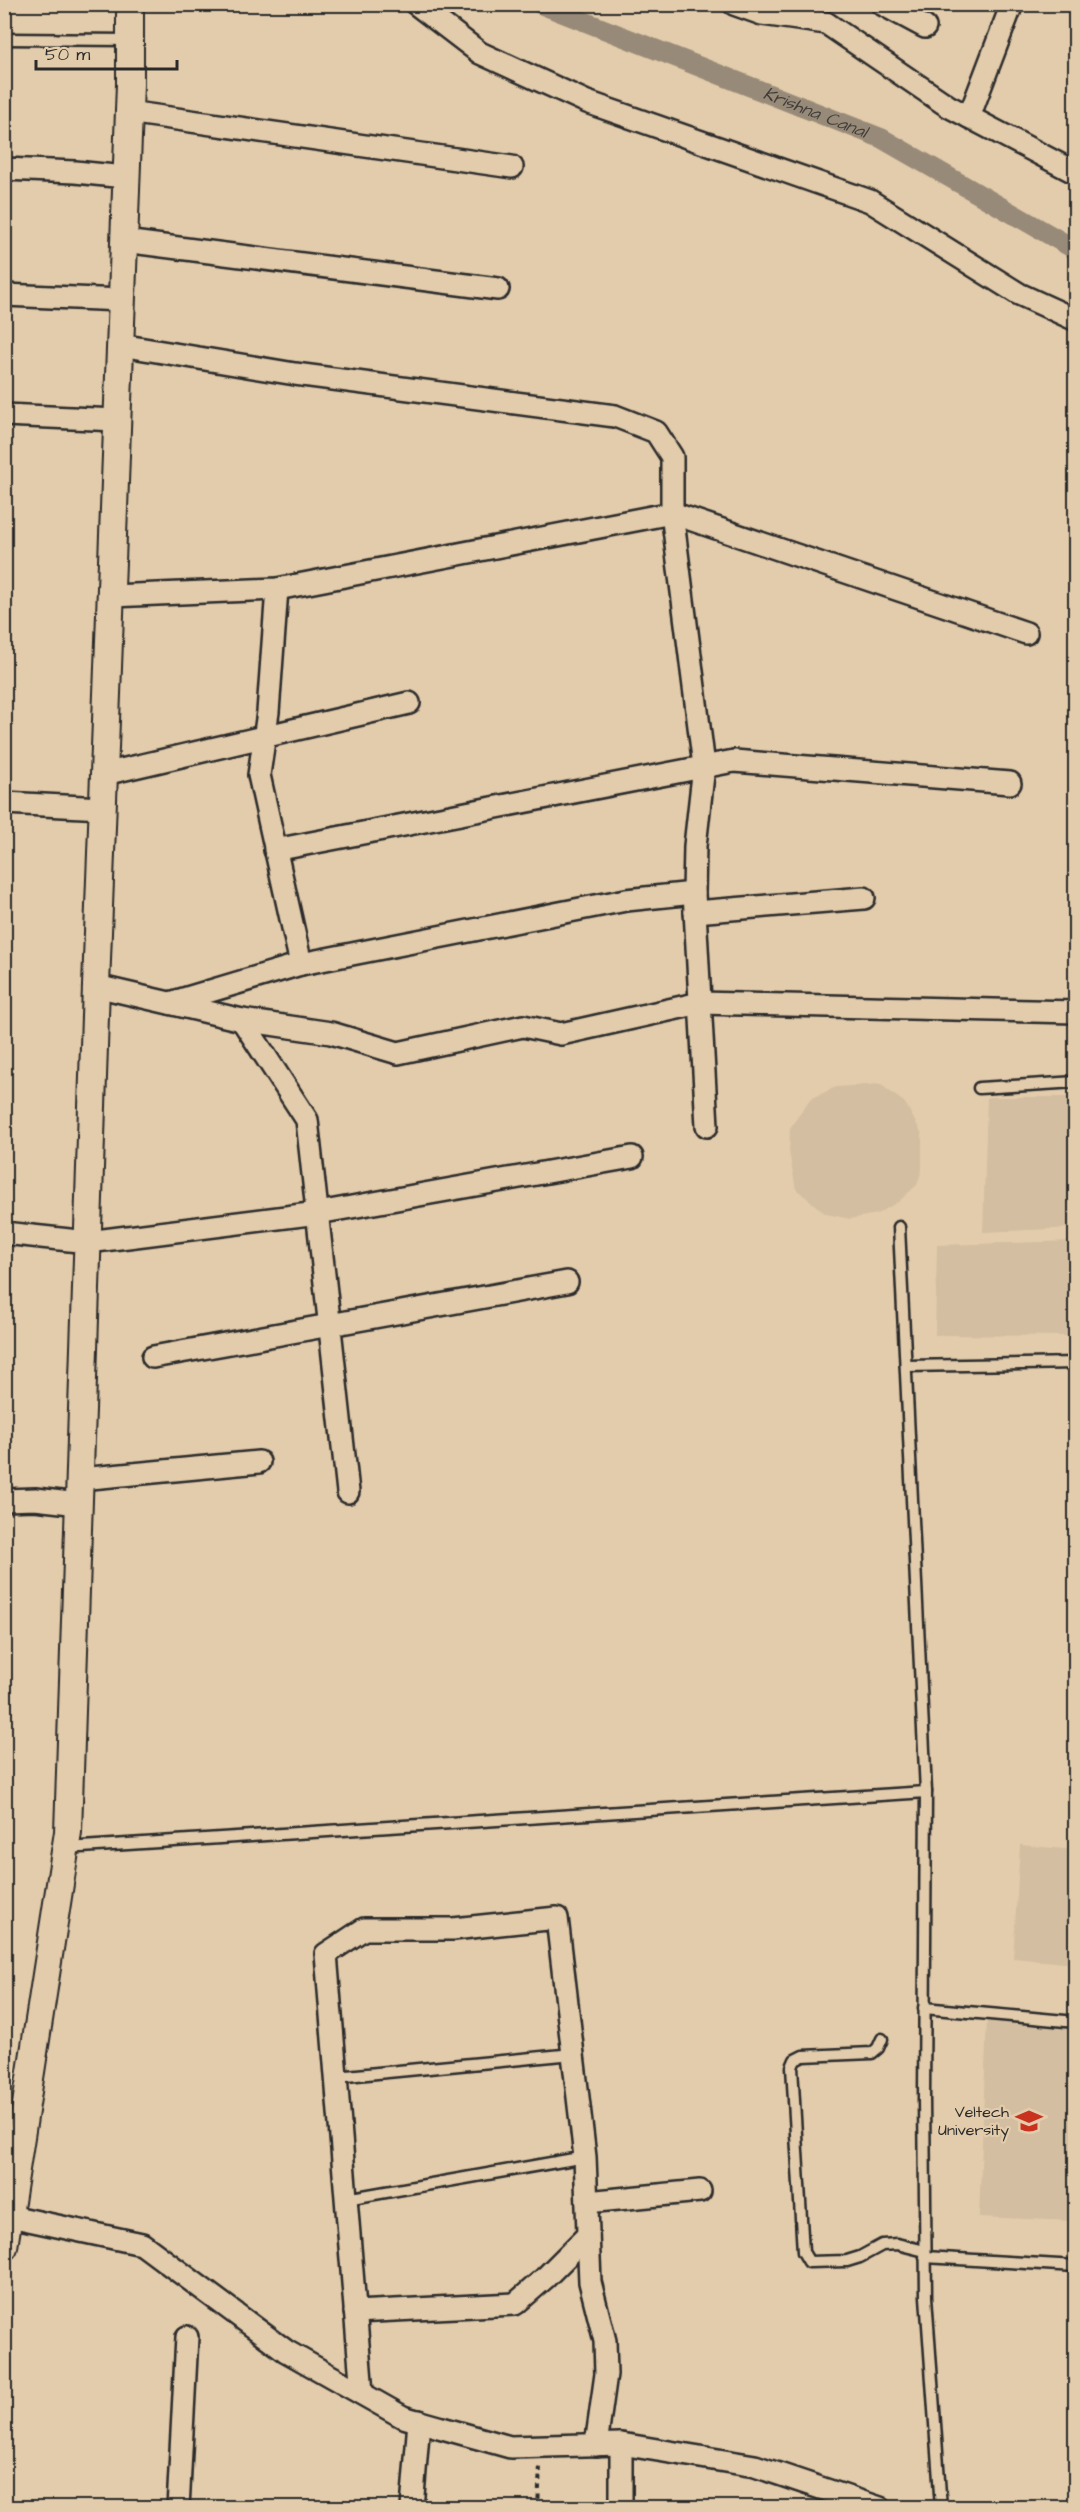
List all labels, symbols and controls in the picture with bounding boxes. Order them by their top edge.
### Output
scale bar [36,33,177,71]
text: 50 m [45,42,90,67]
water label: Krishna Canal [760,81,873,145]
place label: Veltech University [938,2101,1009,2142]
school or university icon: Veltech University [1014,2106,1044,2136]

